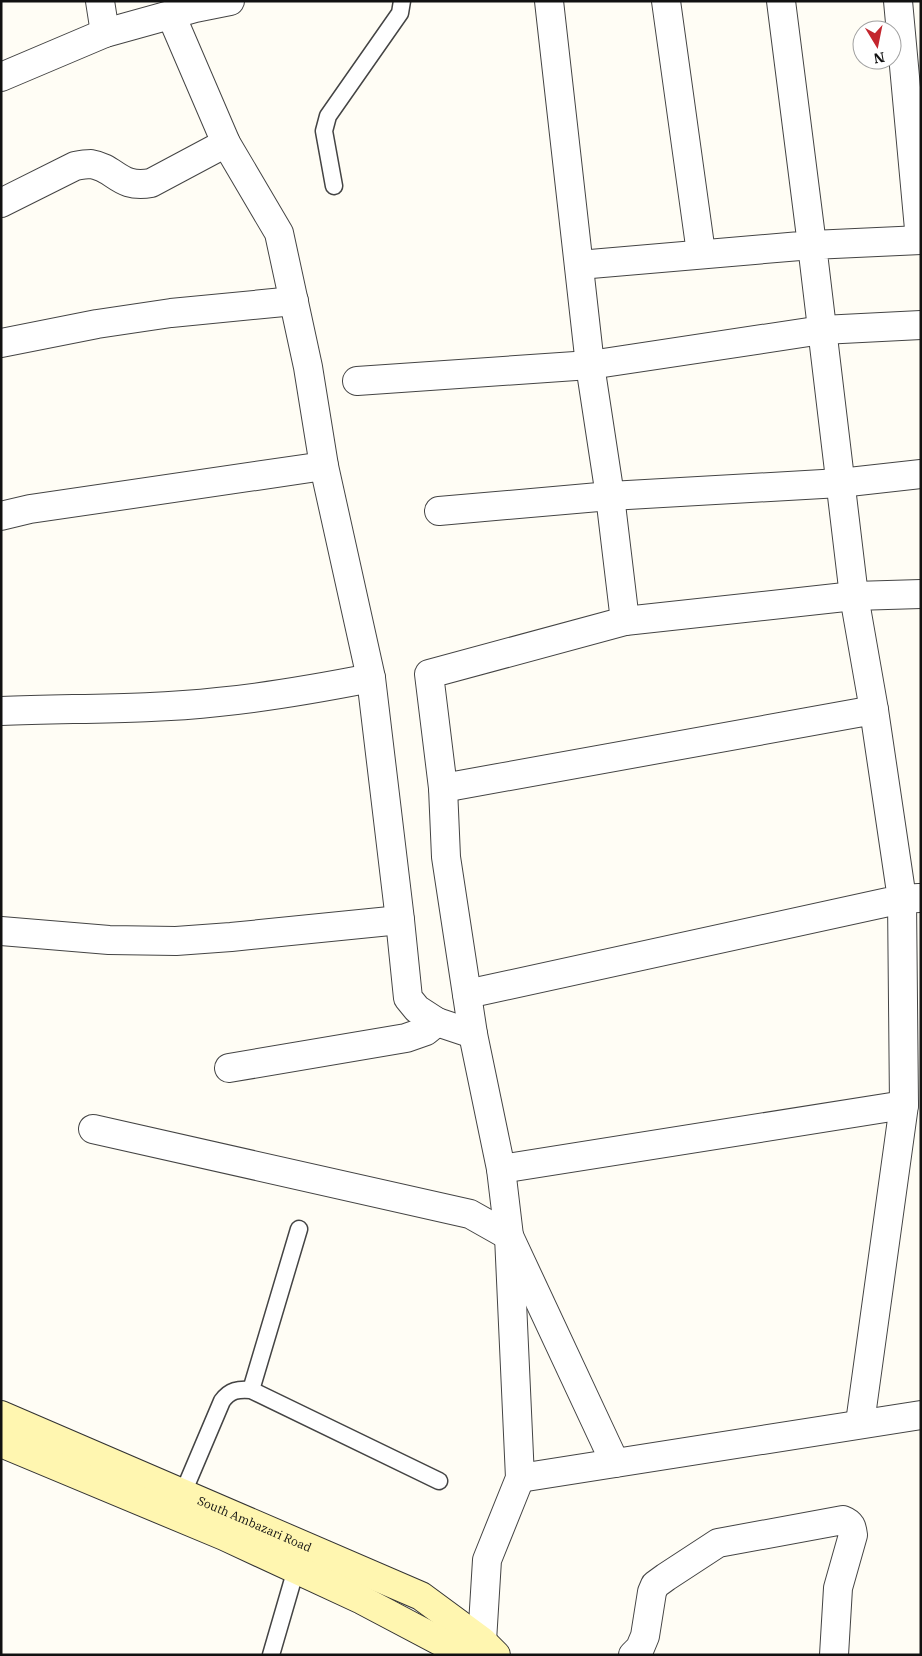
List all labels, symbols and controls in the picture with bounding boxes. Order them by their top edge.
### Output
north arrow [852,20,902,70]
text: N [872,48,886,68]
street label: South Ambazari Road [195,1493,314,1555]

